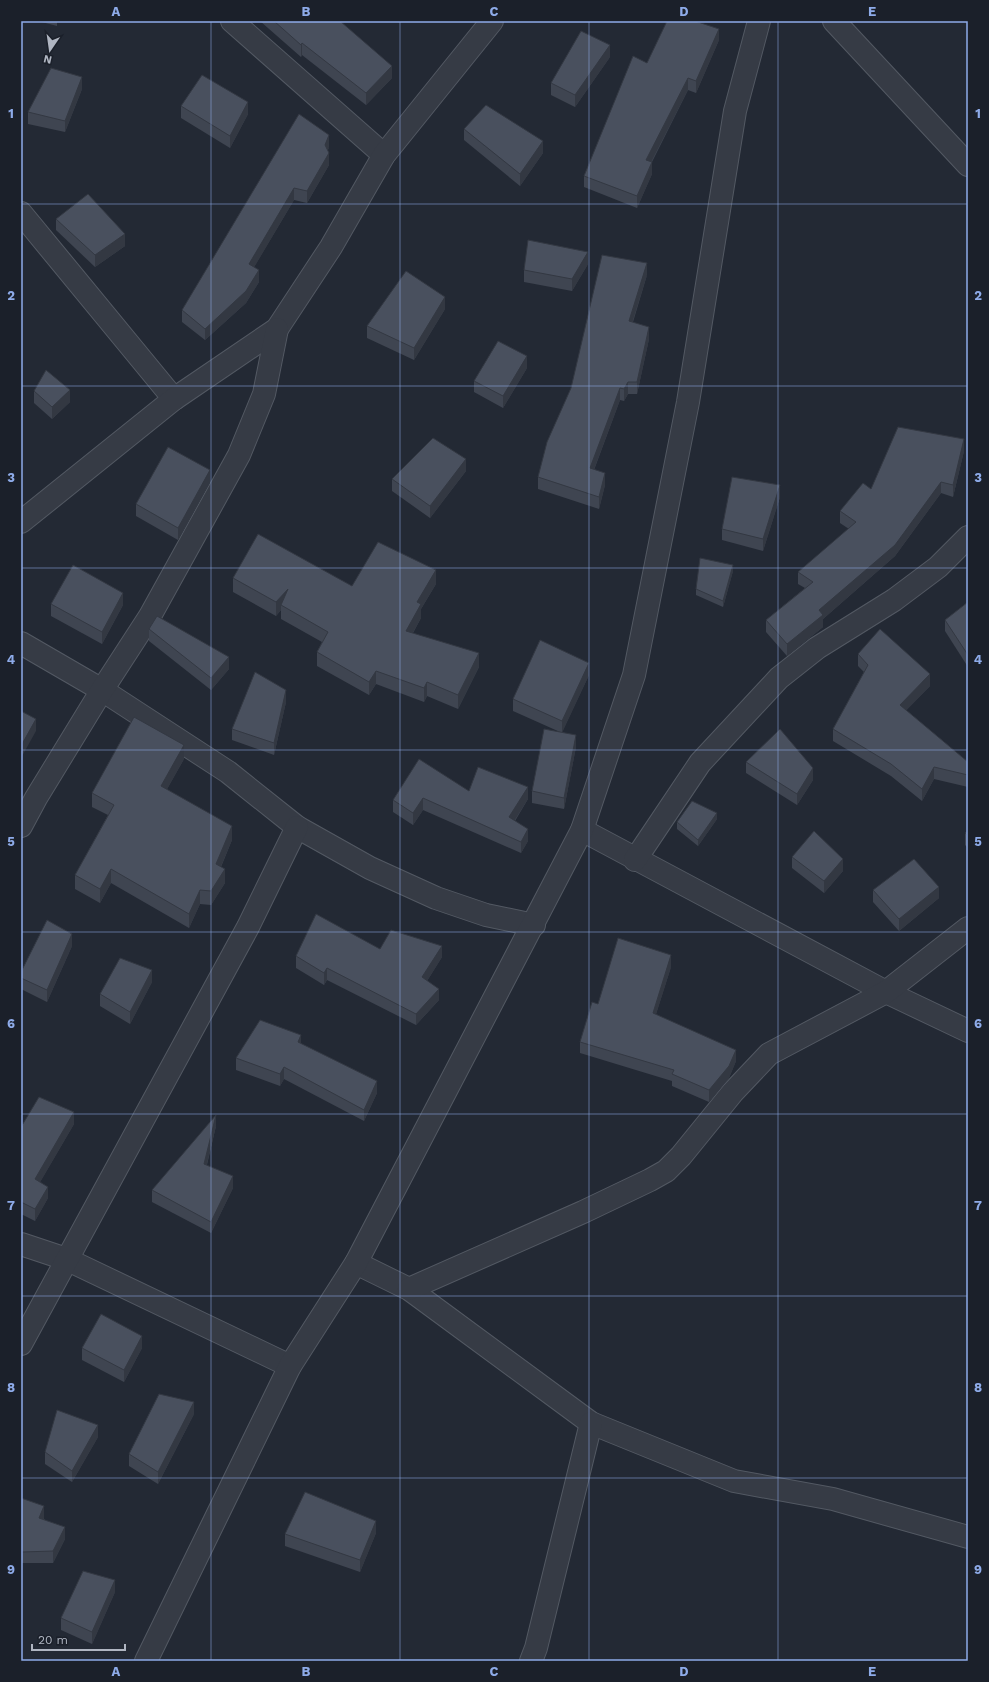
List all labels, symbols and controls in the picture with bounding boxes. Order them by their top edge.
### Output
text: A [112,4,121,19]
text: B [302,4,311,19]
text: C [490,4,499,19]
text: D [679,4,689,19]
text: E [868,4,876,19]
north arrow [30,30,70,70]
text: N [42,52,53,67]
text: 1 [8,106,14,121]
text: 1 [975,106,981,121]
text: 2 [7,288,15,303]
text: 2 [974,288,982,303]
text: 3 [7,470,15,485]
text: 3 [974,470,982,485]
text: 4 [7,652,16,667]
text: 4 [974,652,983,667]
text: 5 [7,834,15,849]
text: 5 [974,834,982,849]
text: 6 [7,1016,15,1031]
text: 6 [974,1016,982,1031]
text: 7 [7,1198,15,1213]
text: 7 [974,1198,982,1213]
text: 8 [7,1380,15,1395]
text: 8 [974,1380,982,1395]
text: 9 [7,1562,15,1577]
text: 9 [974,1562,982,1577]
scale bar [32,1626,125,1652]
text: 20 m [38,1633,68,1647]
text: A [112,1664,121,1679]
text: B [302,1664,311,1679]
text: C [490,1664,499,1679]
text: D [679,1664,689,1679]
text: E [868,1664,876,1679]

